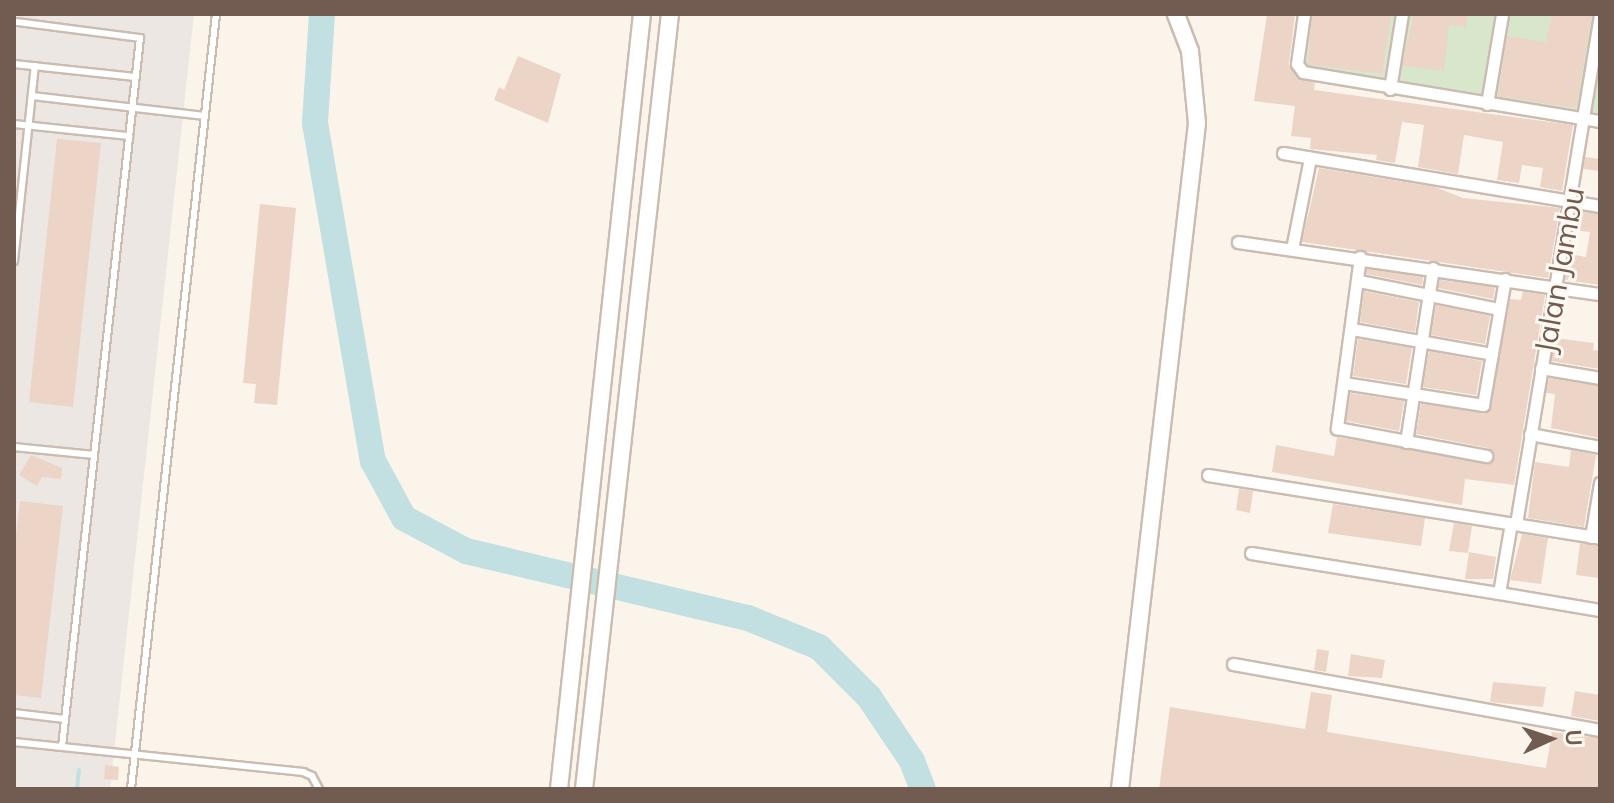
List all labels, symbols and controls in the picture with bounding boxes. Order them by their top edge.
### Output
street label: Jalan Jambu [1527,184,1591,356]
north arrow [1510,699,1590,779]
text: U [1560,729,1588,747]

